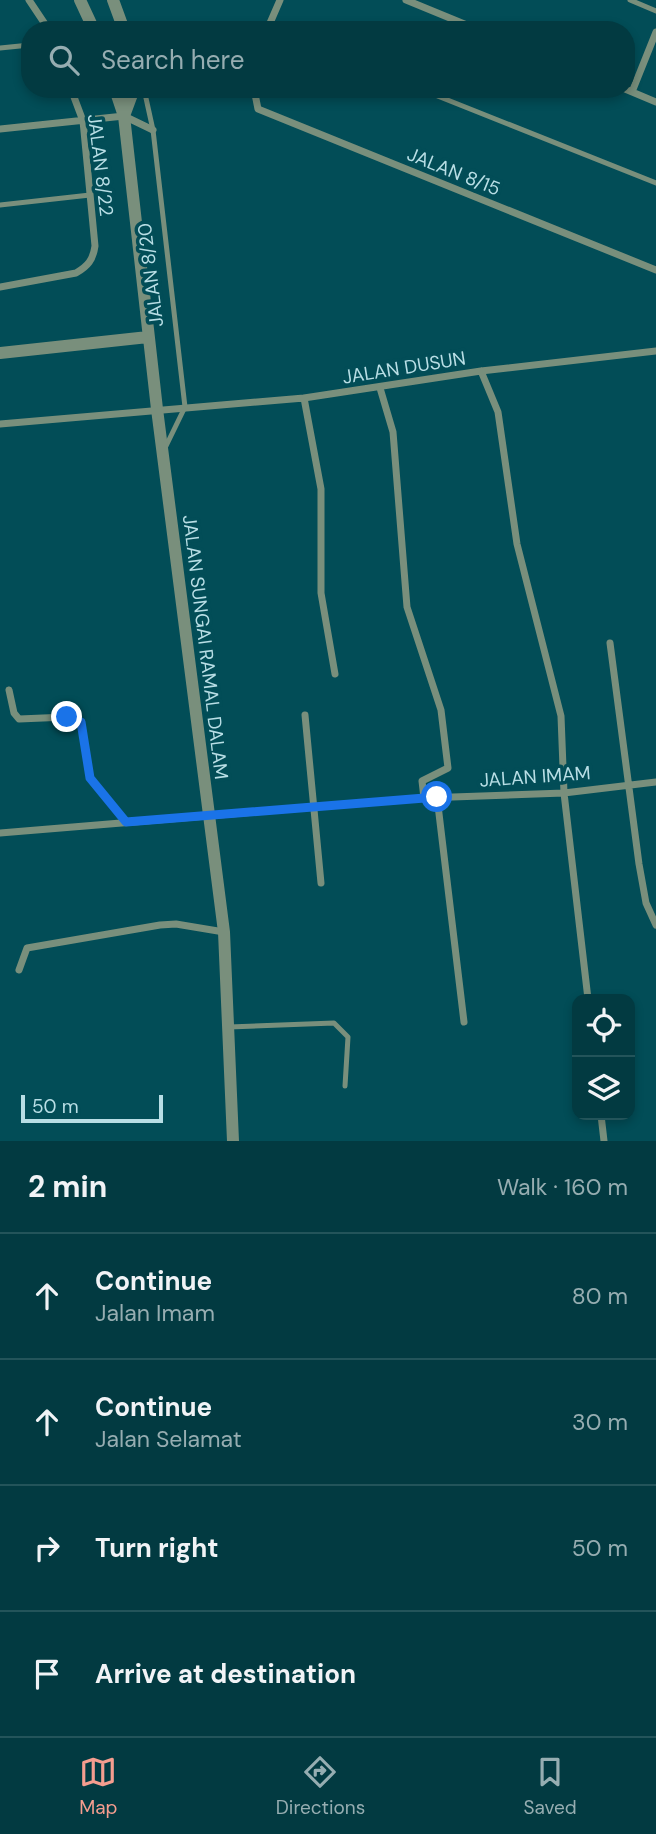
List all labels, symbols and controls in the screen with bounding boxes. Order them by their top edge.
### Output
search box [21,21,635,98]
icon: search [45,41,83,79]
text: Search here [101,43,244,77]
street label: JALAN 8/22 [82,113,119,218]
street label: JALAN 8/15 [404,141,504,201]
street label: JALAN 8/20 [132,222,169,328]
street label: JALAN DUSUN [341,345,468,390]
street label: JALAN SUNGAI RAMAL DALAM [177,513,234,781]
route end [51,701,82,732]
street label: JALAN IMAM [479,760,591,793]
route start [421,781,452,812]
map controls [572,994,635,1120]
button: locate [572,994,635,1057]
button: layers [572,1057,635,1120]
scale bar [21,1092,163,1124]
text: 50 m [32,1094,79,1119]
text: 2 min [28,1167,107,1206]
text: Walk · 160 m [497,1172,628,1202]
text: Continue [95,1264,212,1298]
icon: ahead [28,1277,66,1315]
text: 80 m [572,1281,628,1311]
text: Jalan Imam [95,1298,215,1328]
text: Continue [95,1390,212,1424]
icon: ahead [28,1403,66,1441]
text: 30 m [572,1407,628,1437]
text: Jalan Selamat [95,1424,242,1454]
icon: right [28,1529,66,1567]
text: Turn right [95,1531,219,1565]
text: 50 m [572,1533,628,1563]
icon: arrive [28,1655,66,1693]
text: Arrive at destination [95,1657,356,1691]
tab: Map [79,1753,117,1820]
tab: Directions [276,1753,365,1820]
tab: Saved [524,1753,577,1820]

